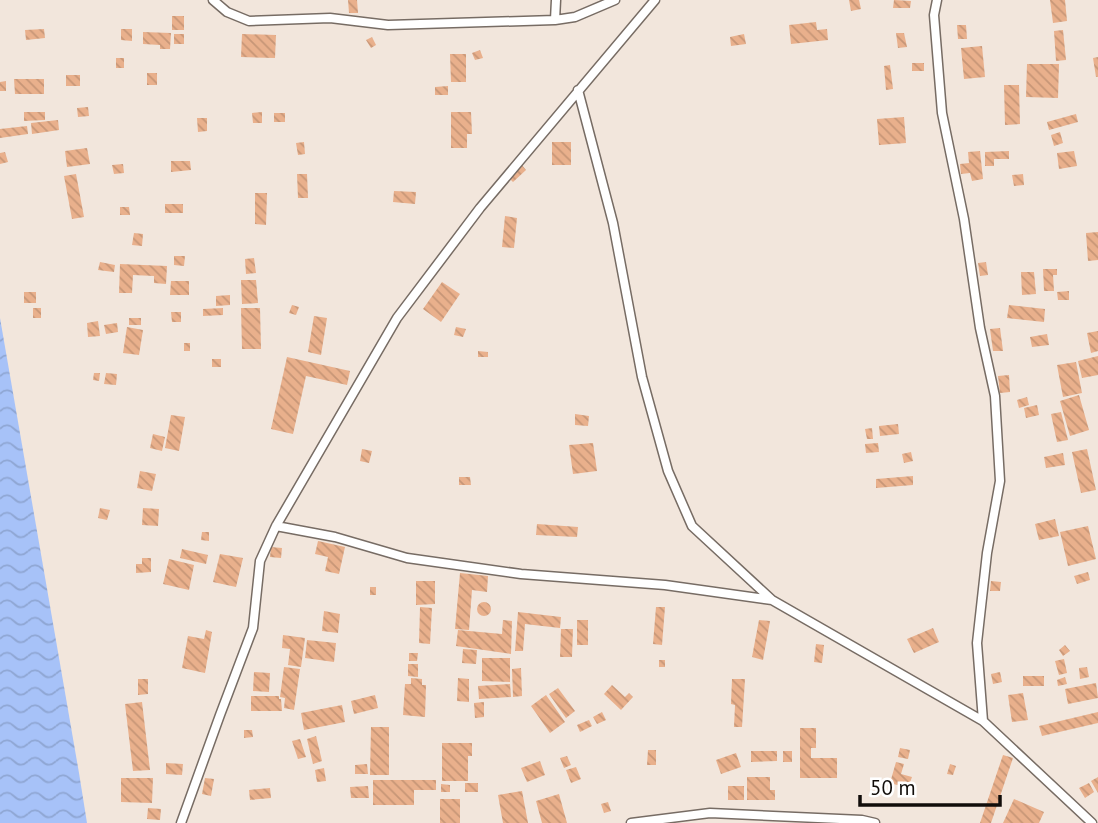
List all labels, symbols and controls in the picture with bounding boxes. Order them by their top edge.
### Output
scale bar [860,764,1000,808]
text: 50 m [870,774,916,801]

